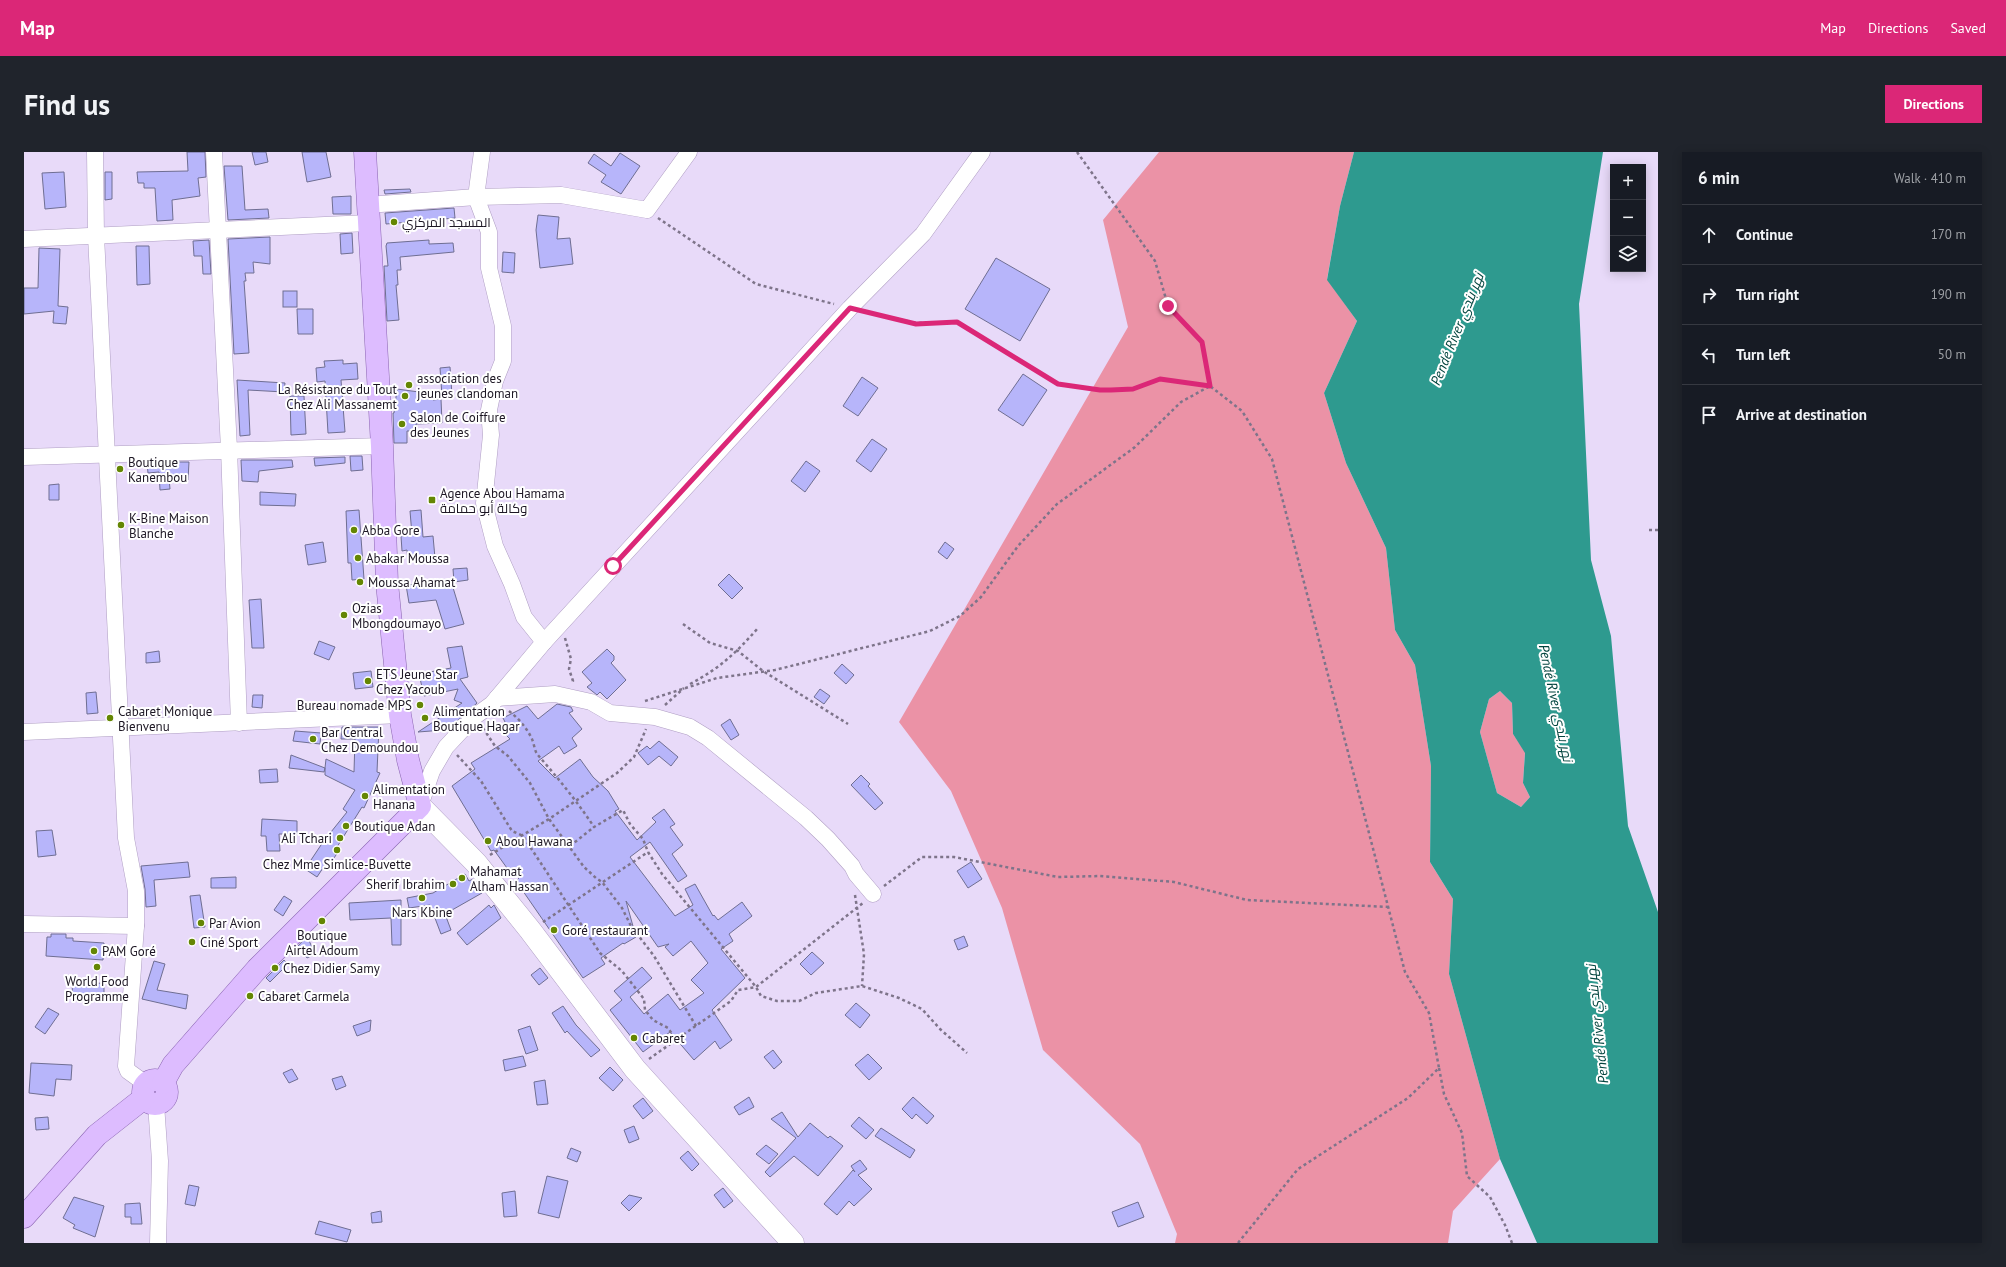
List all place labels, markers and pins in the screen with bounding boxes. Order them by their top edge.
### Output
place label: المسجد المركزي [402,214,491,233]
marker: المسجد المركزي [389,217,399,227]
place label: association des jeunes clandoman [417,370,518,402]
marker: association des jeunes clandoman [404,380,414,390]
place label: La Résistance du Tout Chez Ali Massanemt [278,381,398,413]
marker: La Résistance du Tout Chez Ali Massanemt [400,391,410,401]
place label: Salon de Coiffure des Jeunes [410,409,506,441]
marker: Salon de Coiffure des Jeunes [397,419,407,429]
place label: Boutique Kanembou [128,454,187,486]
marker: Boutique Kanembou [115,464,125,474]
place label: Agence Abou Hamama وكالة أبو حمامة [440,485,565,517]
marker: Agence Abou Hamama وكالة أبو حمامة [427,495,437,505]
place label: K-Bine Maison Blanche [129,510,209,542]
marker: K-Bine Maison Blanche [116,520,126,530]
place label: Abba Gore [362,522,420,539]
marker: Abba Gore [349,525,359,535]
place label: Abakar Moussa [366,550,449,567]
marker: Abakar Moussa [353,553,363,563]
place label: Moussa Ahamat [368,574,456,591]
marker: Moussa Ahamat [355,577,365,587]
place label: Ozias Mbongdoumayo [352,600,441,632]
marker: Ozias Mbongdoumayo [339,610,349,620]
place label: ETS Jeune Star Chez Yacoub [376,666,458,698]
marker: ETS Jeune Star Chez Yacoub [363,676,373,686]
place label: Bureau nomade MPS [297,697,412,714]
marker: Bureau nomade MPS [415,700,425,710]
place label: Cabaret Monique Bienvenu [118,703,212,735]
place label: Alimentation Boutique Hagar [433,703,520,735]
marker: Cabaret Monique Bienvenu [105,713,115,723]
marker: Alimentation Boutique Hagar [420,713,430,723]
place label: Bar Central Chez Demoundou [321,724,419,756]
marker: Bar Central Chez Demoundou [308,734,318,744]
place label: Alimentation Hanana [373,781,445,813]
marker: Alimentation Hanana [360,791,370,801]
place label: Boutique Adan [354,818,435,835]
marker: Boutique Adan [341,821,351,831]
place label: Ali Tchari [281,830,332,847]
marker: Ali Tchari [335,833,345,843]
place label: Abou Hawana [496,833,573,850]
marker: Abou Hawana [483,836,493,846]
marker: Chez Mme Simlice-Buvette [332,845,342,855]
place label: Chez Mme Simlice-Buvette [263,856,411,873]
place label: Mahamat Alham Hassan [470,863,549,895]
marker: Mahamat Alham Hassan [457,873,467,883]
place label: Sherif Ibrahim [366,876,445,893]
marker: Sherif Ibrahim [448,879,458,889]
marker: Nars Kbine [417,893,427,903]
place label: Nars Kbine [392,904,452,921]
place label: Par Avion [209,915,261,932]
marker: Boutique Airtel Adoum [317,916,327,926]
marker: Par Avion [196,918,206,928]
place label: Goré restaurant [562,922,649,939]
marker: Goré restaurant [549,925,559,935]
place label: Boutique Airtel Adoum [286,927,358,959]
place label: Ciné Sport [200,934,259,951]
marker: Ciné Sport [187,937,197,947]
place label: PAM Goré [102,943,156,960]
marker: PAM Goré [89,946,99,956]
place label: Chez Didier Samy [283,960,380,977]
marker: World Food Programme [92,962,102,972]
marker: Chez Didier Samy [270,963,280,973]
place label: World Food Programme [65,973,129,1005]
place label: Cabaret Carmela [258,988,350,1005]
marker: Cabaret Carmela [245,991,255,1001]
place label: Cabaret [642,1030,685,1047]
marker: Cabaret [629,1033,639,1043]

